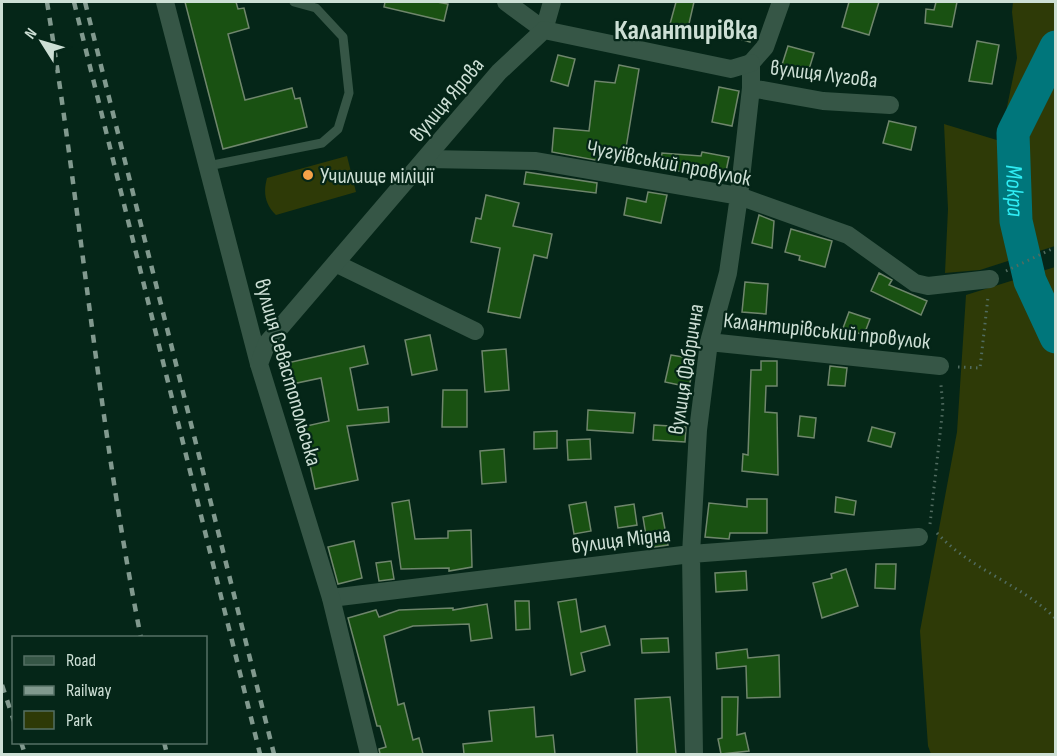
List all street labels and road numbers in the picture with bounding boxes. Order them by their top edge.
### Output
street label: вулиця Ярова [404,52,490,148]
street label: вулиця Лугова [769,55,879,94]
street label: Чугуївський провулок [584,134,754,193]
street label: вулиця Севастопольська [248,276,327,469]
street label: вулиця Фабрична [663,302,710,437]
street label: Калантирівський провулок [722,307,932,356]
street label: вулиця Мідна [570,521,672,560]

